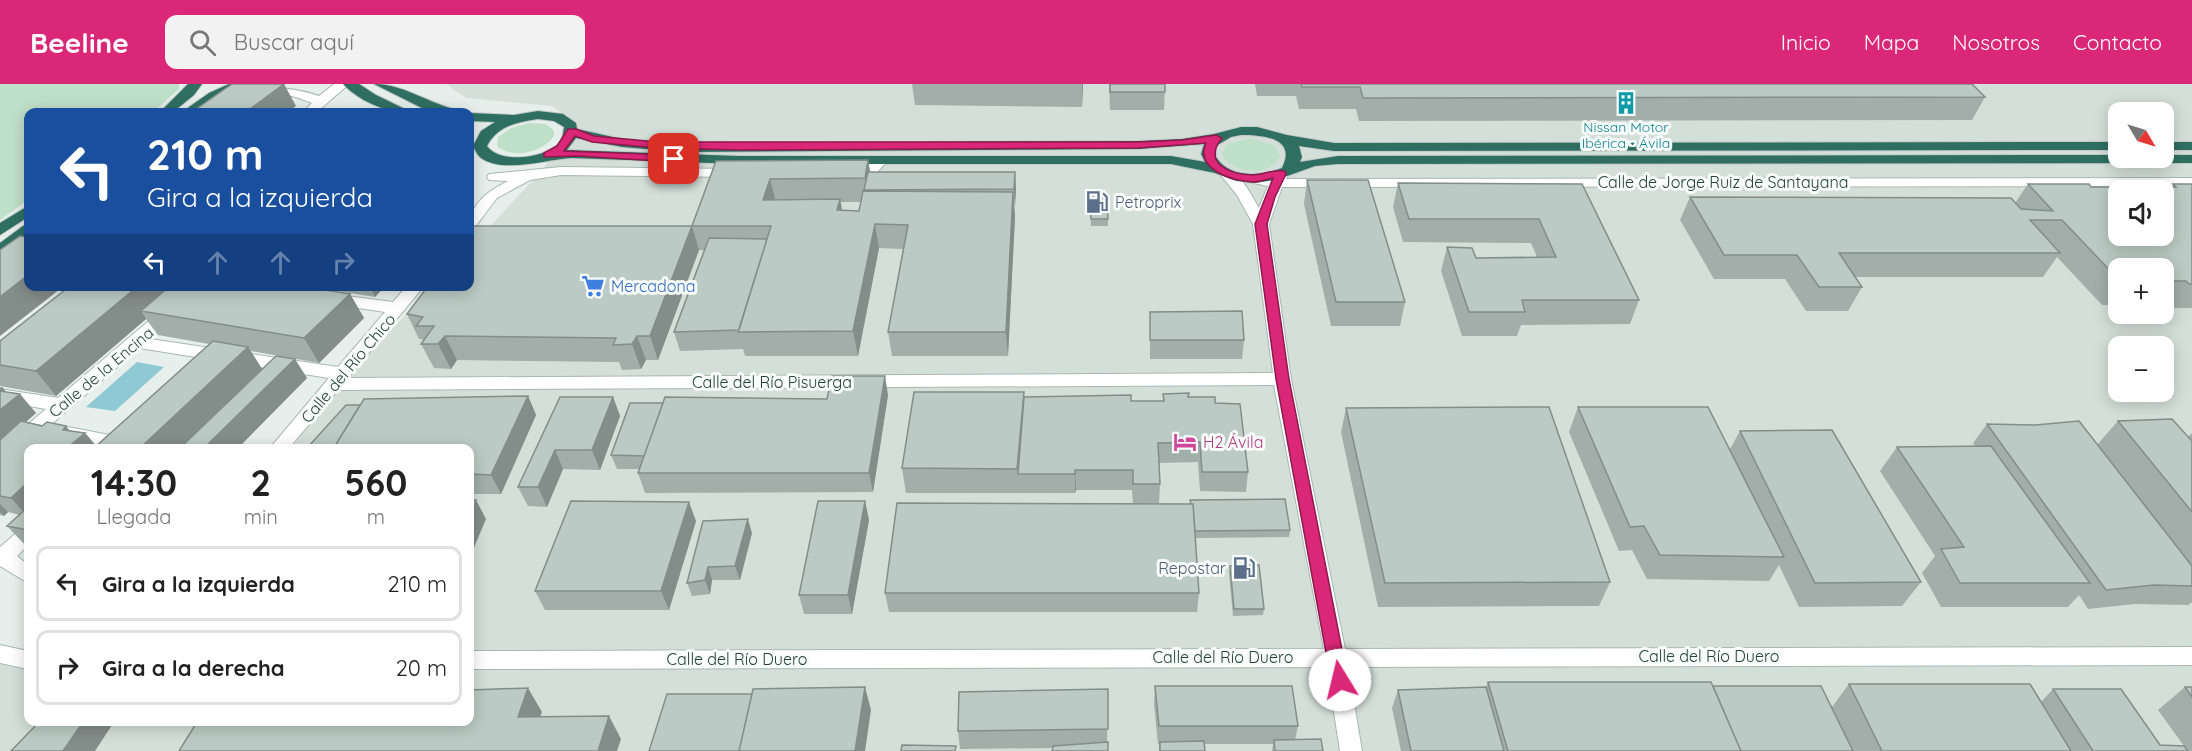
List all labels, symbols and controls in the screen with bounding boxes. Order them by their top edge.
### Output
search box [165,15,585,69]
text: Beeline [30,25,129,60]
icon: search [186,26,219,59]
text: Buscar aquí [234,28,354,56]
text: Inicio [1781,29,1831,55]
text: Mapa [1864,29,1919,55]
text: Nosotros [1952,29,2040,55]
text: Contacto [2073,29,2162,55]
building icon: Nissan Motor Ibérica - Ávila [1613,90,1639,116]
north arrow [2108,102,2174,168]
map controls [2108,102,2174,402]
place label: Nissan Motor Ibérica - Ávila [1582,118,1670,152]
text: 210 m [147,128,264,181]
icon: left [48,132,126,210]
pin [648,133,699,184]
icon: arrive [657,142,690,175]
street label: Calle de Jorge Ruiz de Santayana [1598,172,1848,192]
text: Gira a la izquierda [147,180,373,214]
button: sound [2108,180,2174,246]
fuel station icon: Petroprix [1084,189,1110,215]
place label: Petroprix [1115,192,1182,212]
icon: left [138,246,171,279]
icon: ahead [201,246,234,279]
icon: ahead [264,246,297,279]
icon: right [327,246,360,279]
button: + [2108,258,2174,324]
supermarket icon: Mercadona [580,273,606,299]
place label: Mercadona [611,276,695,296]
street label: Calle del Río Chico [296,309,400,427]
street label: Calle de la Encina [45,322,157,422]
button: − [2108,336,2174,402]
street label: Calle del Río Pisuerga [692,372,852,392]
hotel icon: H2 Ávila [1172,429,1198,455]
place label: H2 Ávila [1203,432,1263,452]
text: 14:30 [91,460,177,505]
text: 2 [251,460,271,505]
text: 560 [345,460,407,505]
text: Llegada [96,504,171,529]
text: min [244,504,278,529]
text: m [367,504,385,529]
fuel station icon: Repostar [1231,555,1257,581]
place label: Repostar [1158,558,1226,578]
icon: left [51,567,84,600]
text: Gira a la izquierda [102,570,295,598]
text: 210 m [388,570,447,598]
street label: Calle del Río Duero [1639,646,1779,666]
street label: Calle del Río Duero [1153,647,1293,667]
position arrow [1308,648,1372,712]
street label: Calle del Río Duero [667,649,807,669]
icon: right [51,651,84,684]
text: Gira a la derecha [102,654,285,682]
text: 20 m [396,654,447,682]

